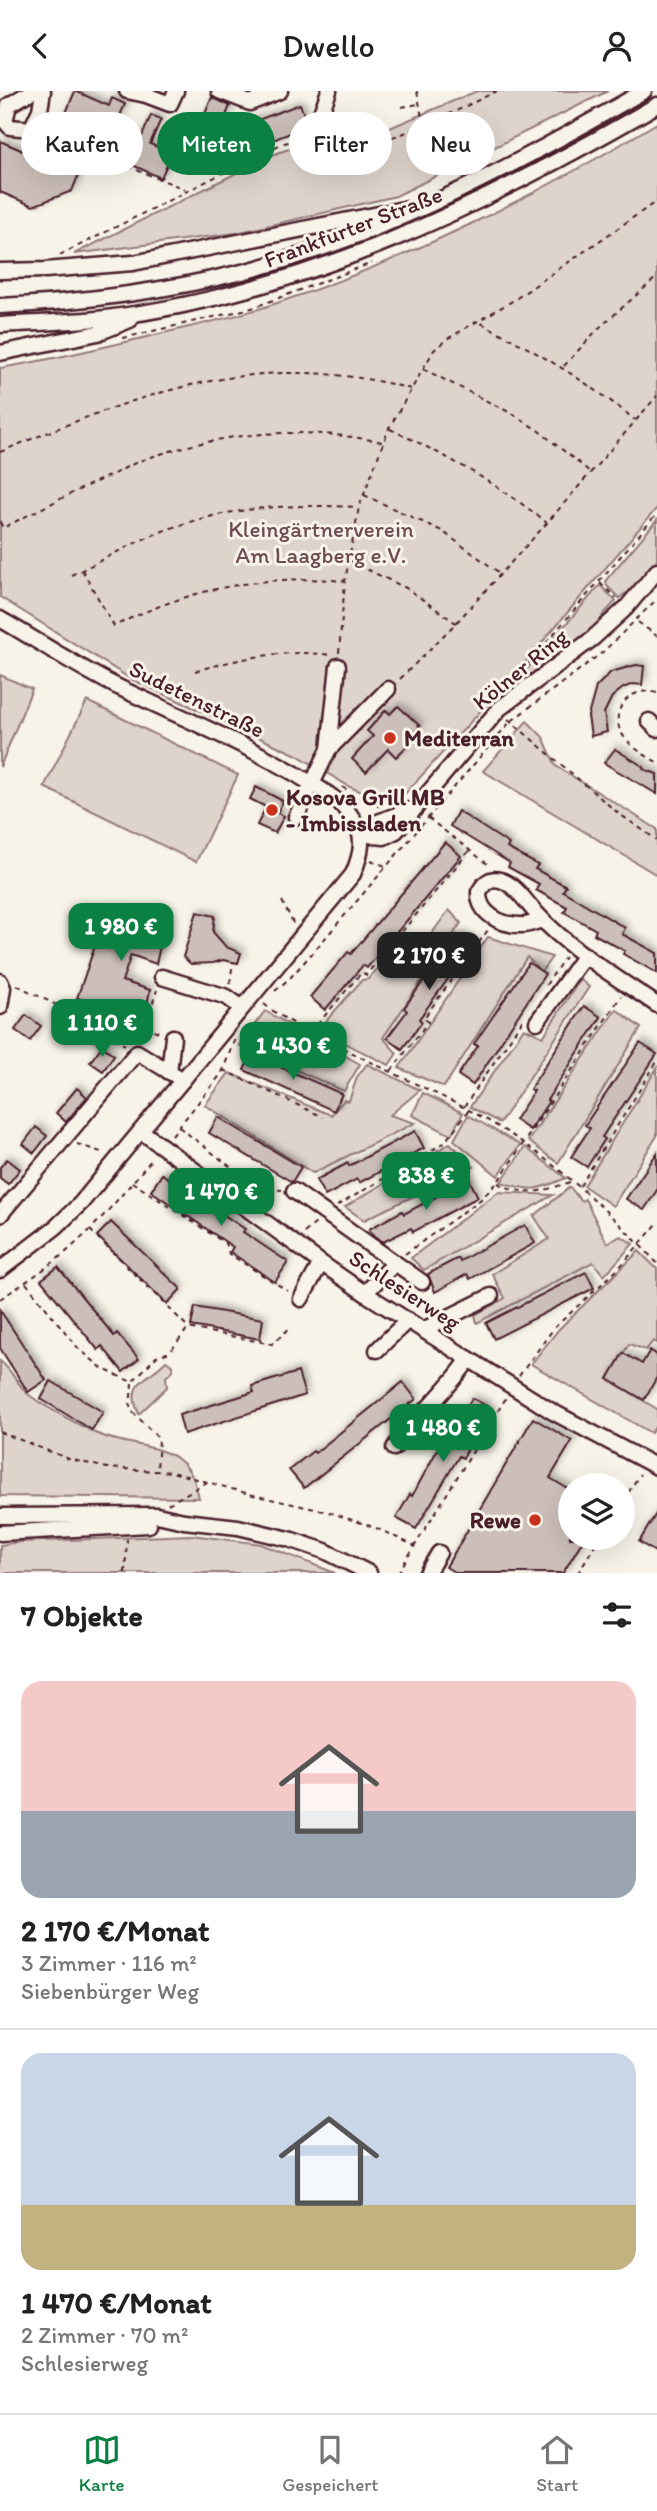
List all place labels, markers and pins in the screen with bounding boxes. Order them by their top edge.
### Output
place label: Mediterran [404,724,515,752]
marker: Mediterran [382,730,398,746]
place label: Kosova Grill MB - Imbissladen [286,783,445,837]
marker: Kosova Grill MB - Imbissladen [264,802,280,818]
pin: 1 980 € [56,903,186,963]
pin: 2 170 € [364,933,494,992]
pin: 1 110 € [37,999,167,1059]
pin: 1 430 € [228,1023,358,1082]
pin: 838 € [377,1153,475,1212]
pin: 1 470 € [156,1169,286,1228]
pin: 1 480 € [378,1405,508,1464]
place label: Rewe [470,1506,521,1534]
marker: Rewe [527,1512,543,1528]

